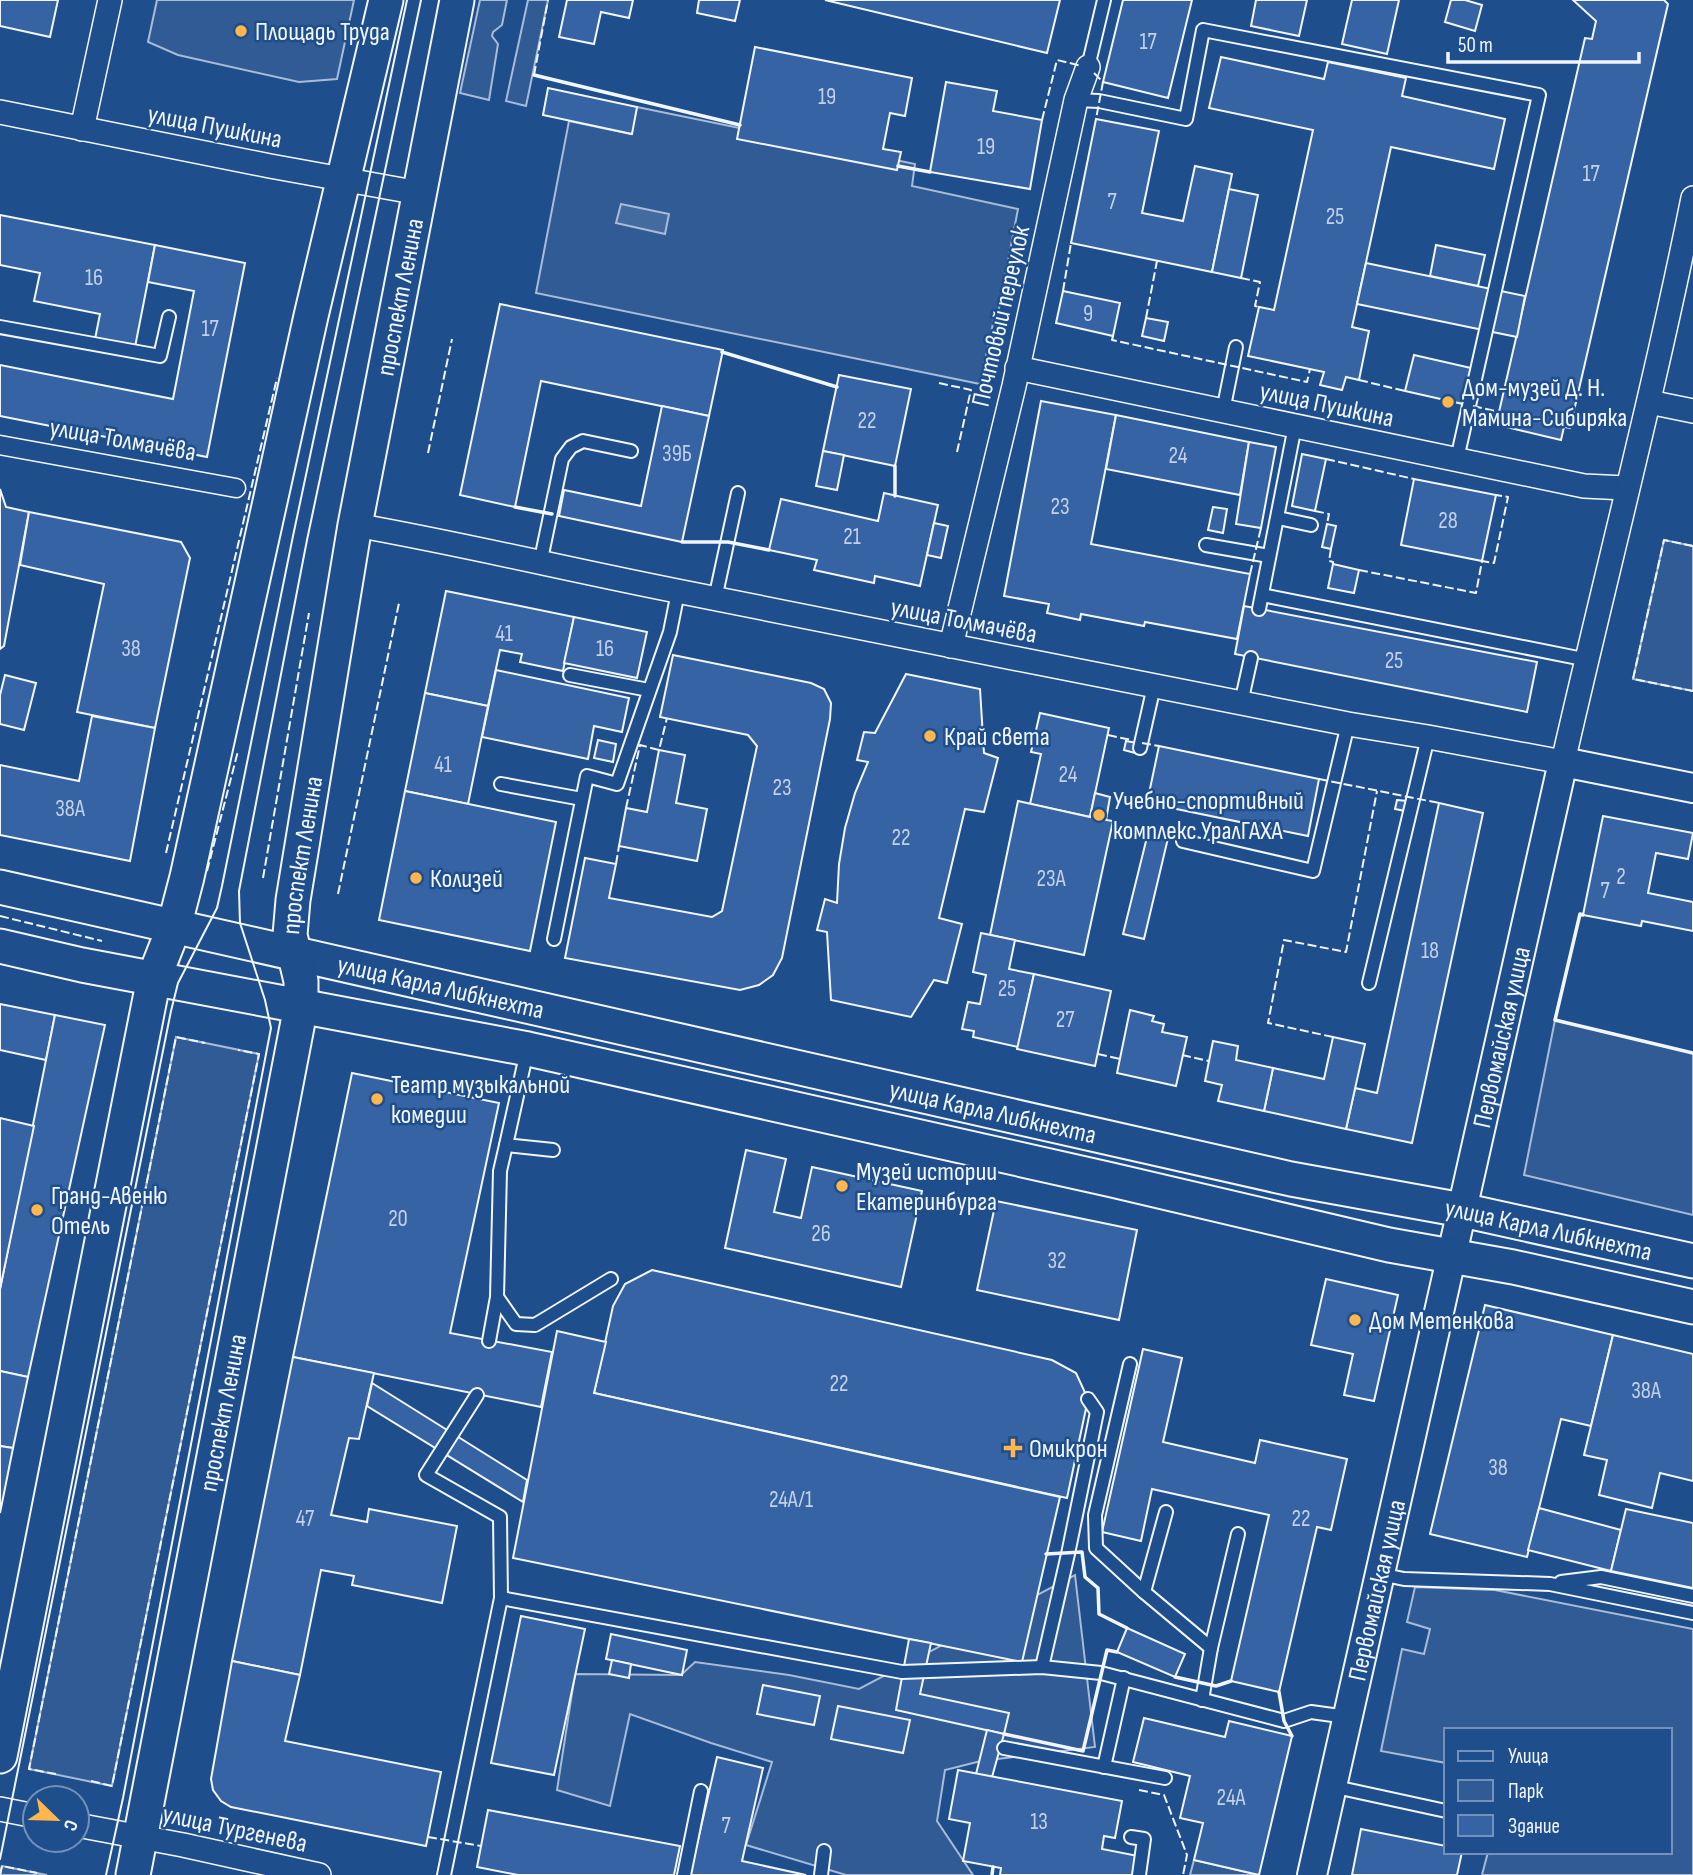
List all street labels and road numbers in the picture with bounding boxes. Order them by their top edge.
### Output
street label: улица Пушкина [145,99,284,156]
street label: проспект Ленина [370,216,431,378]
street label: Почтовый переулок [966,223,1037,410]
street label: улица Пушкина [1257,376,1396,435]
street label: улица Толмачёва [47,412,198,469]
street label: улица Толмачёва [888,592,1039,651]
street label: проспект Ленина [276,774,330,936]
street label: Первомайская улица [1467,944,1538,1131]
street label: улица Карла Либкнехта [334,950,547,1027]
street label: улица Карла Либкнехта [886,1075,1099,1151]
street label: улица Карла Либкнехта [1442,1193,1655,1268]
street label: проспект Ленина [194,1332,254,1494]
street label: Первомайская улица [1342,1497,1413,1684]
street label: улица Тургенева [160,1799,310,1860]

